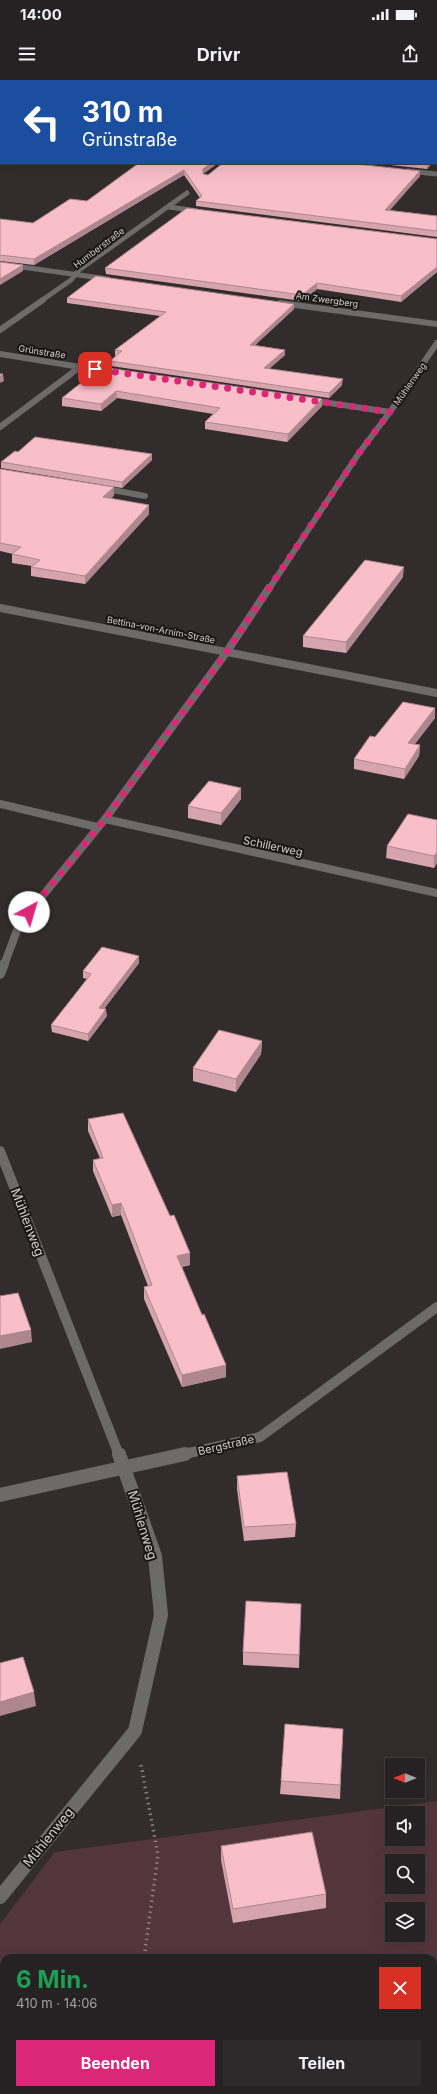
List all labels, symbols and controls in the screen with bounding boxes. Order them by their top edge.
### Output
text: 14:00 [20,5,62,24]
icon: menu [16,43,38,65]
icon: share [399,43,421,65]
text: Drivr [197,44,240,65]
text: 310 m [82,95,163,129]
icon: left [16,96,68,148]
text: Grünstraße [82,129,177,150]
street label: Humberstraße [71,225,126,270]
street label: Am Zwergberg [295,290,359,309]
street label: Grünstraße [18,342,66,361]
pin [78,352,112,386]
icon: arrive [84,358,106,380]
street label: Mühlenweg [391,360,428,407]
street label: Bettina-von-Arnim-Straße [106,614,216,645]
street label: Schillerweg [242,833,304,859]
position arrow [8,891,50,933]
street label: Mühlenweg [8,1186,48,1258]
street label: Bergstraße [197,1432,255,1458]
street label: Mühlenweg [125,1488,161,1562]
north arrow [385,1758,425,1798]
map controls [385,1758,425,1942]
street label: Mühlenweg [19,1804,77,1870]
button: sound [385,1806,425,1846]
button: search [385,1854,425,1894]
button: layers [385,1902,425,1942]
text: 6 Min. [16,1965,89,1994]
button: close [379,1967,421,2009]
text: 410 m · 14:06 [16,1995,97,2011]
button: Beenden [16,2040,215,2086]
button: Teilen [223,2040,421,2086]

